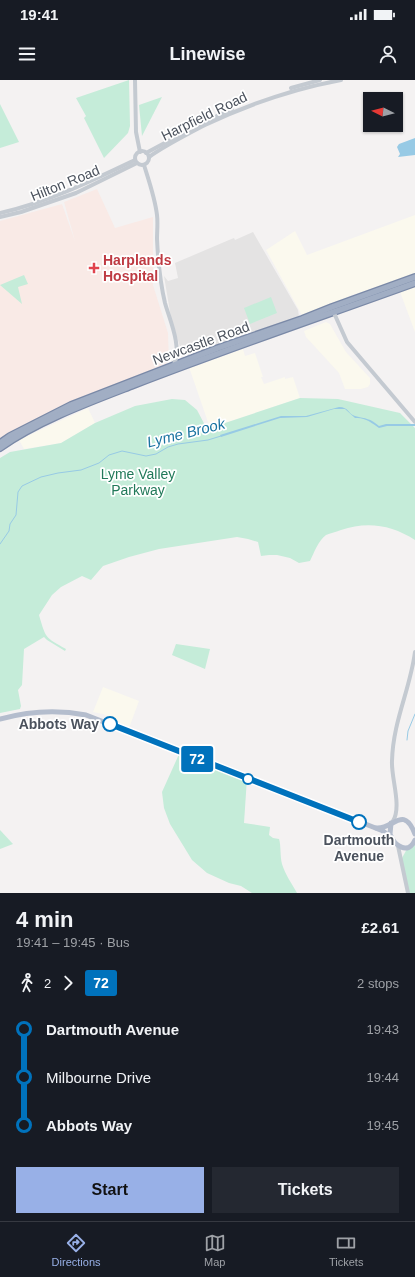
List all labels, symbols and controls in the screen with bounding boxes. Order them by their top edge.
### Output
text: 19:41 [20,6,58,23]
icon: menu [16,43,38,65]
icon: person [377,43,399,65]
text: Linewise [169,44,246,64]
street label: Harpfield Road [159,88,249,144]
north arrow [363,92,403,132]
map controls [363,92,403,132]
street label: Hilton Road [28,162,102,204]
place label: Harplands Hospital [103,252,172,284]
marker: Harplands Hospital [88,262,100,274]
street label: Newcastle Road [150,318,252,368]
water label: Lyme Brook [145,414,228,450]
park label: Lyme Valley Parkway [101,466,175,498]
place label: Abbots Way [19,716,99,732]
marker: Abbots Way [102,716,118,732]
line badge: 72 [179,746,215,772]
text: 72 [189,751,205,767]
unlabelled marker [242,773,254,785]
marker: Dartmouth Avenue [351,814,367,830]
place label: Dartmouth Avenue [324,832,394,864]
text: 4 min [16,907,73,932]
text: £2.61 [361,919,399,936]
text: 19:41 – 19:45 · Bus [16,935,129,950]
icon: walk [16,972,38,994]
icon: forward [57,972,79,994]
text: 72 [93,975,109,991]
text: 2 [44,976,51,991]
text: 2 stops [357,976,399,991]
text: Dartmouth Avenue [46,1021,179,1038]
text: 19:43 [366,1022,399,1037]
text: Milbourne Drive [46,1069,151,1086]
text: 19:44 [366,1070,399,1085]
text: Abbots Way [46,1117,132,1134]
text: 19:45 [366,1118,399,1133]
button: Start [16,1167,204,1213]
button: Tickets [212,1167,399,1213]
tab: Directions [52,1232,101,1268]
tab: Map [204,1232,226,1268]
tab: Tickets [329,1232,363,1268]

